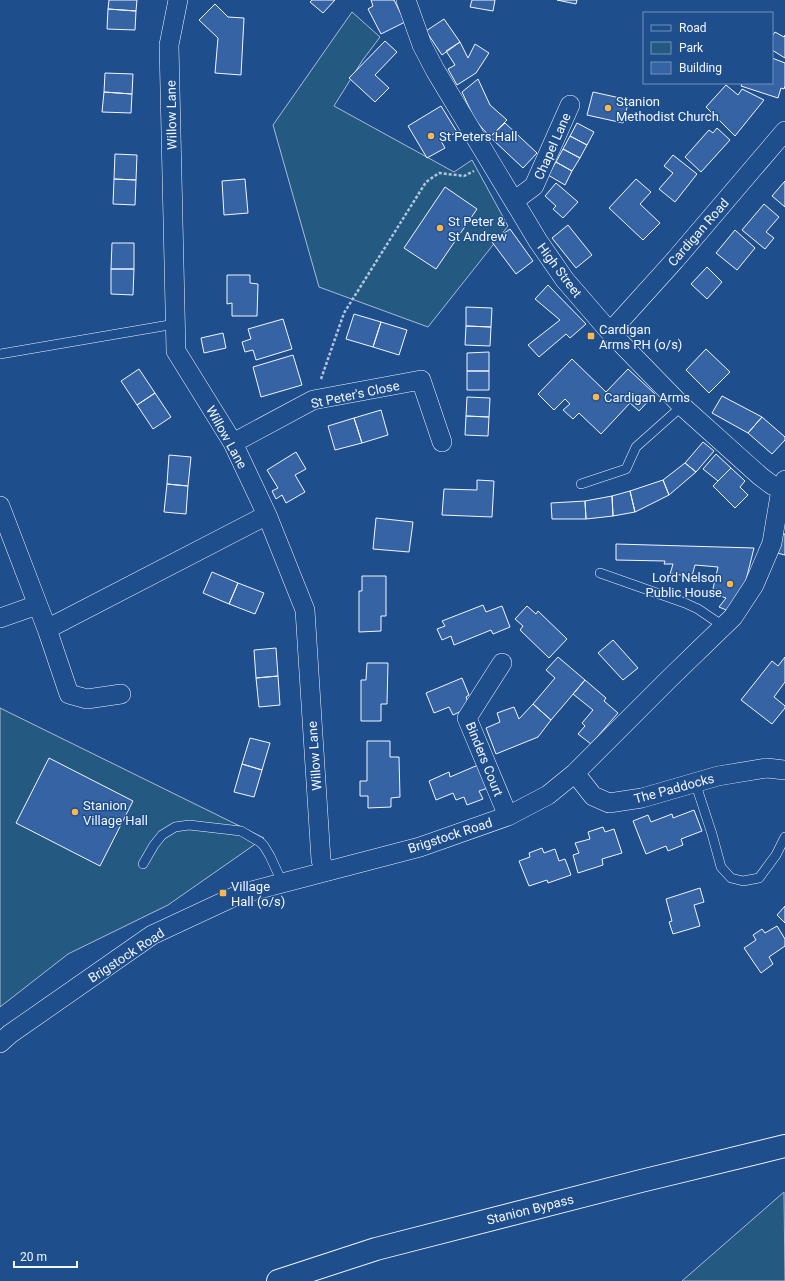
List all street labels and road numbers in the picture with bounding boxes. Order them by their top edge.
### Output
street label: Willow Lane [163,80,180,150]
street label: Chapel Lane [531,110,574,182]
street label: Cardigan Road [665,195,732,269]
street label: High Street [534,240,585,301]
street label: St Peter's Close [309,378,401,411]
street label: Willow Lane [203,403,250,471]
street label: Binders Court [463,720,506,799]
street label: Willow Lane [305,721,324,791]
street label: The Paddocks [632,770,716,806]
street label: Brigstock Road [406,815,494,856]
street label: Brigstock Road [85,925,167,986]
street label: Stanion Bypass [485,1191,576,1228]

